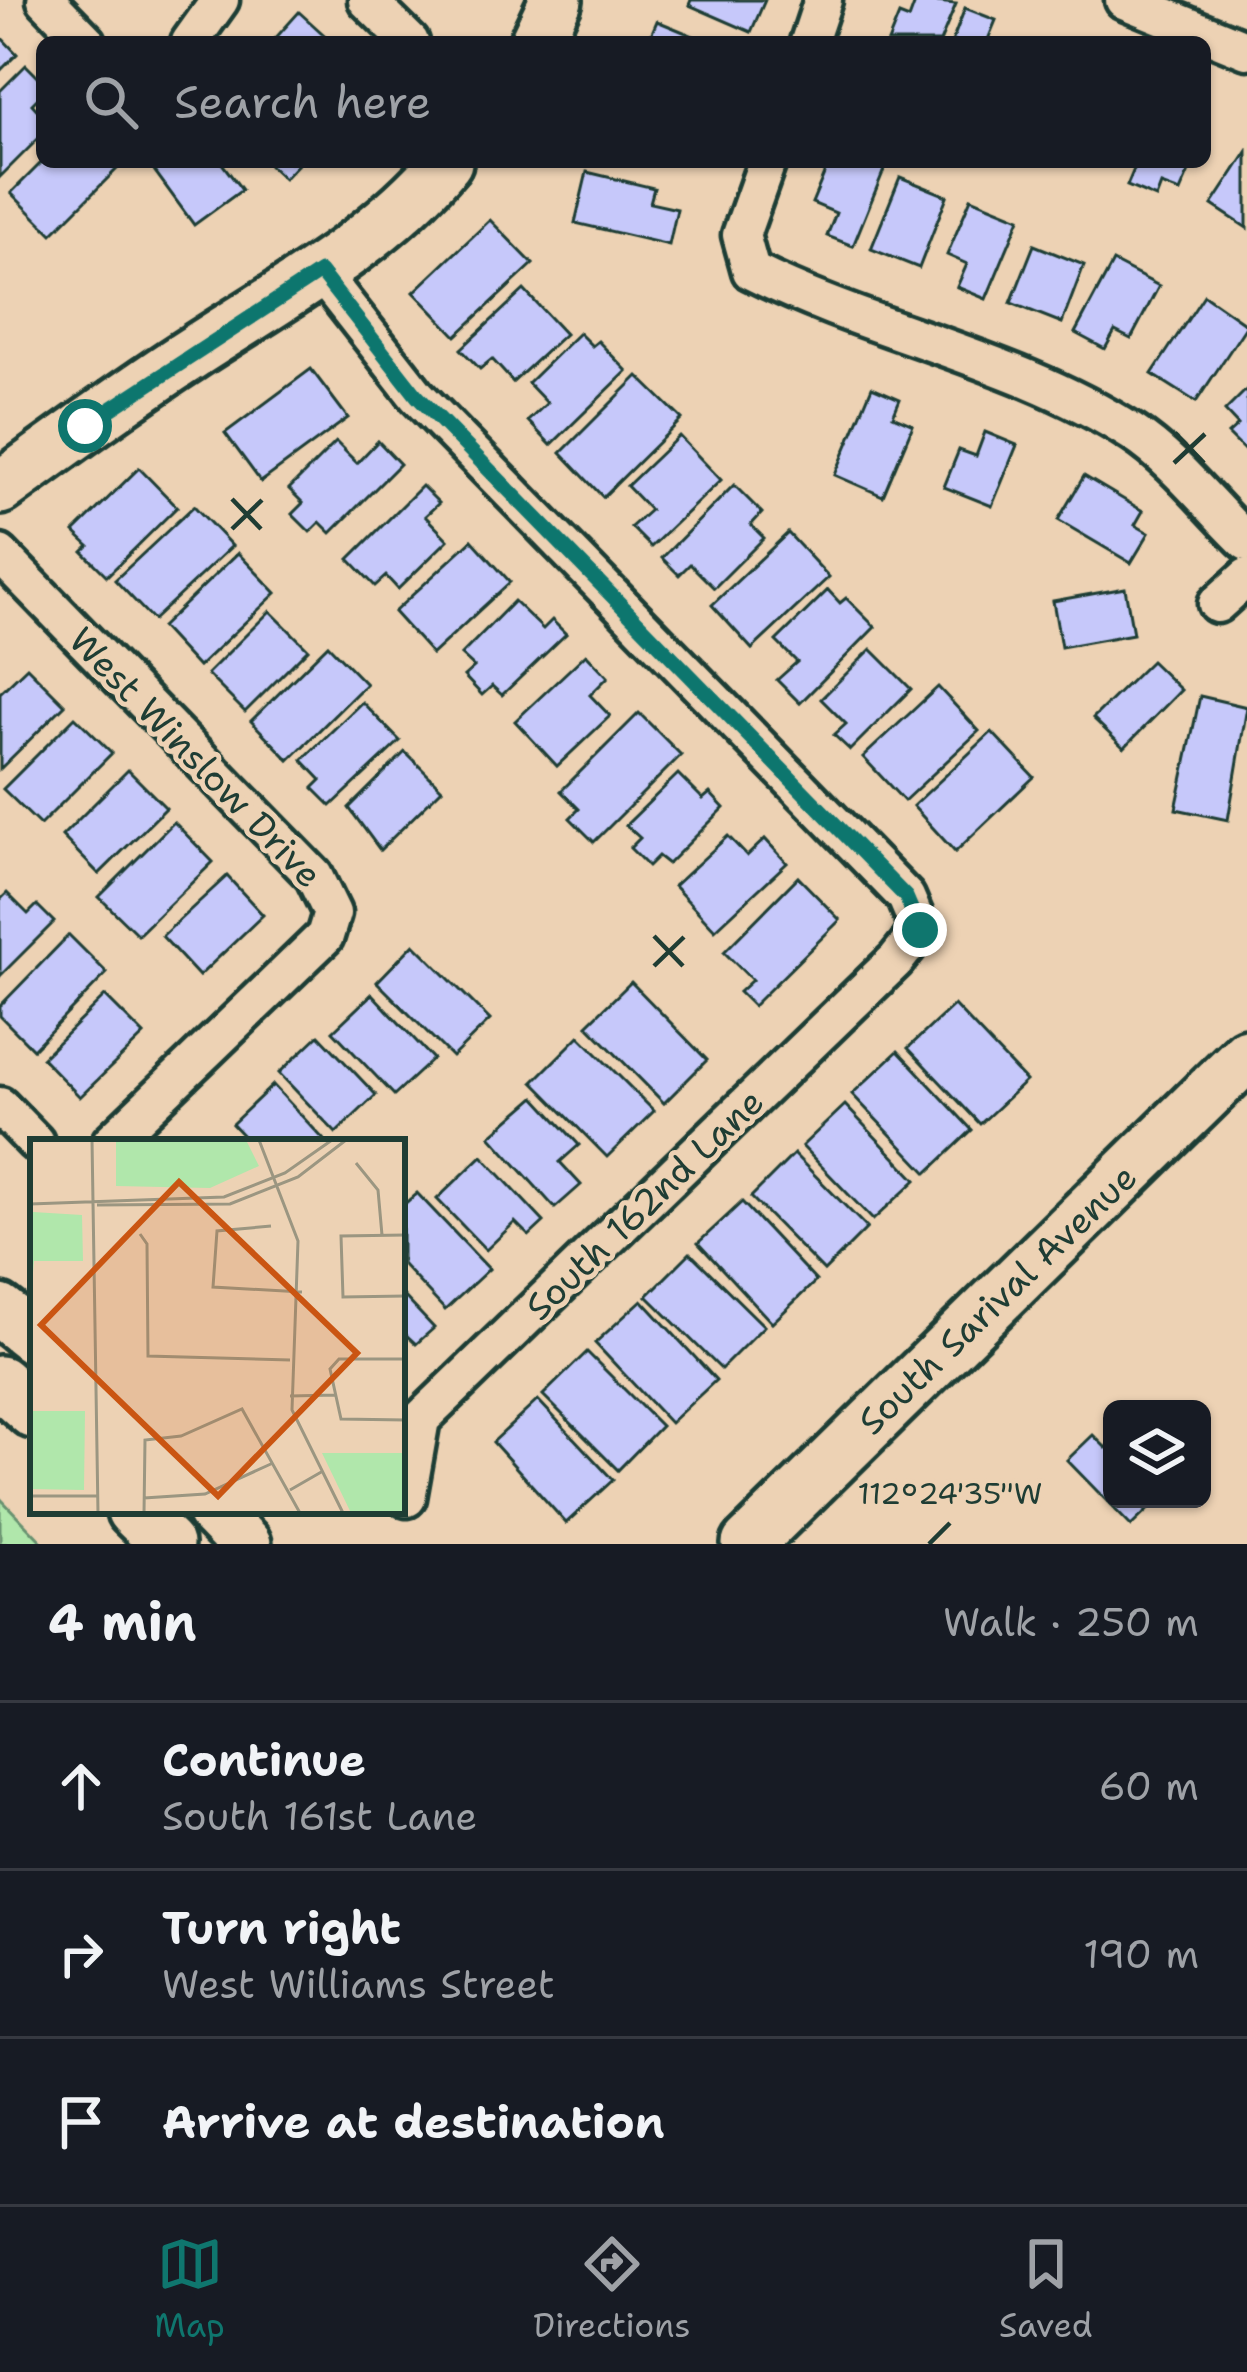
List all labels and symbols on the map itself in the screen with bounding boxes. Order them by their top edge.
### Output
route start [58,399,112,453]
street label: West Winslow Drive [58,616,333,898]
route end [893,903,947,957]
street label: South 162nd Lane [515,1078,774,1331]
inset map [30,1139,405,1514]
street label: South Sarival Avenue [847,1153,1147,1445]
text: 112°24'35"W [857,1473,1043,1514]

